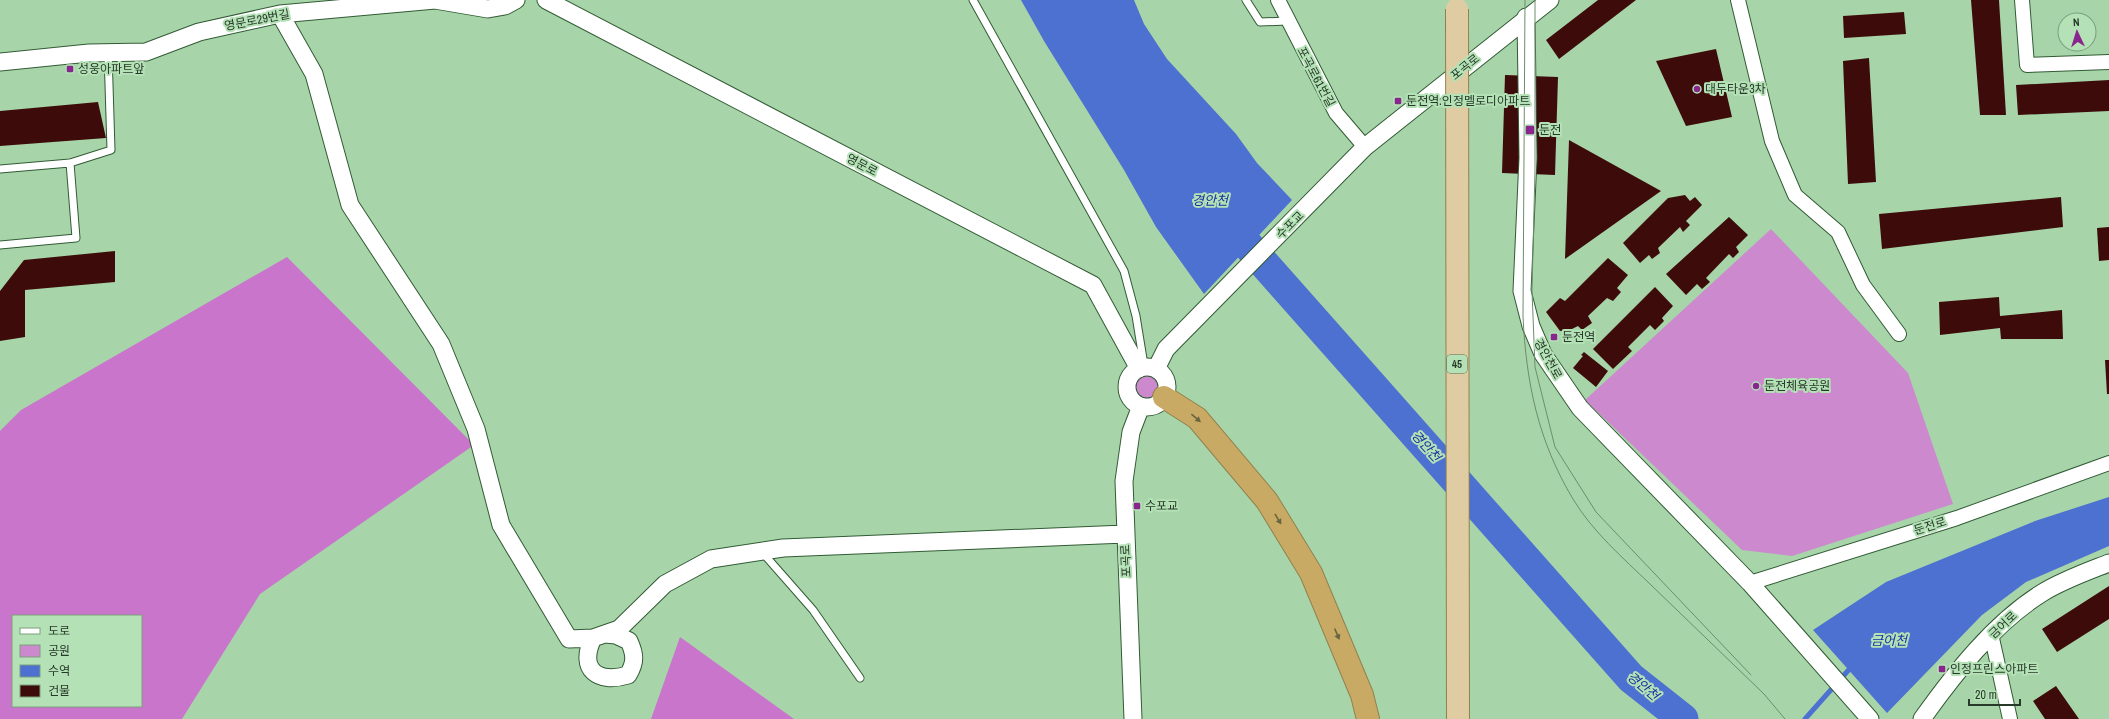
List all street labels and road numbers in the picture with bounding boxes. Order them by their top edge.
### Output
street label: 영문로29번길 [223,6,291,34]
street label: 포곡로61번길 [1293,44,1339,110]
street label: 포곡로 [1447,50,1483,84]
street label: 영문로 [844,150,880,180]
street label: 수포교 [1273,208,1307,242]
street label: 경안천로 [1530,336,1566,382]
road number: 45 [1447,355,1467,373]
street label: 둔전로 [1912,514,1948,538]
street label: 포곡로 [1117,544,1135,578]
street label: 금어로 [1985,608,2021,642]

